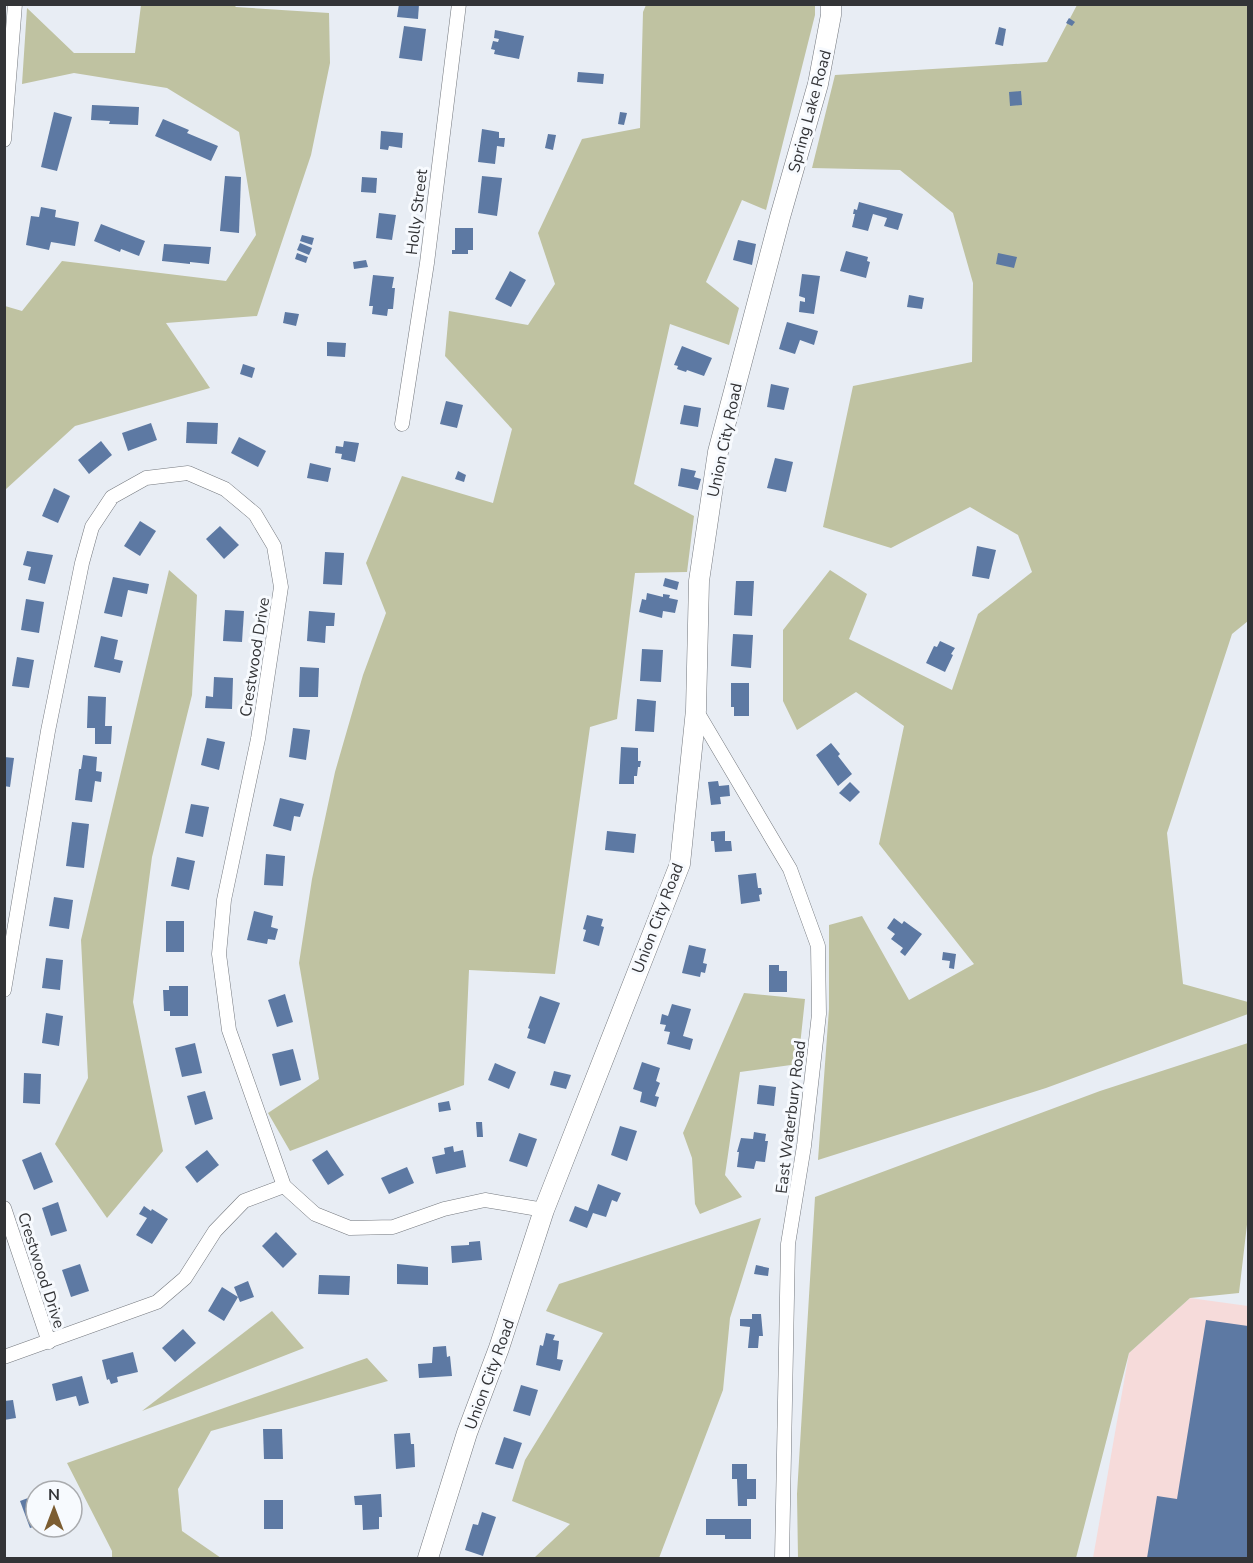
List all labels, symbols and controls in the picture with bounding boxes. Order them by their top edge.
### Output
street label: Spring Lake Road [783,48,837,175]
street label: Holly Street [401,168,433,256]
street label: Union City Road [702,381,748,499]
street label: Crestwood Drive [235,596,275,719]
street label: Union City Road [627,860,689,977]
street label: East Waterbury Road [771,1039,811,1195]
street label: Crestwood Drive [12,1209,70,1331]
street label: Union City Road [460,1316,520,1433]
north arrow [24,1479,84,1539]
text: N [48,1484,60,1506]

